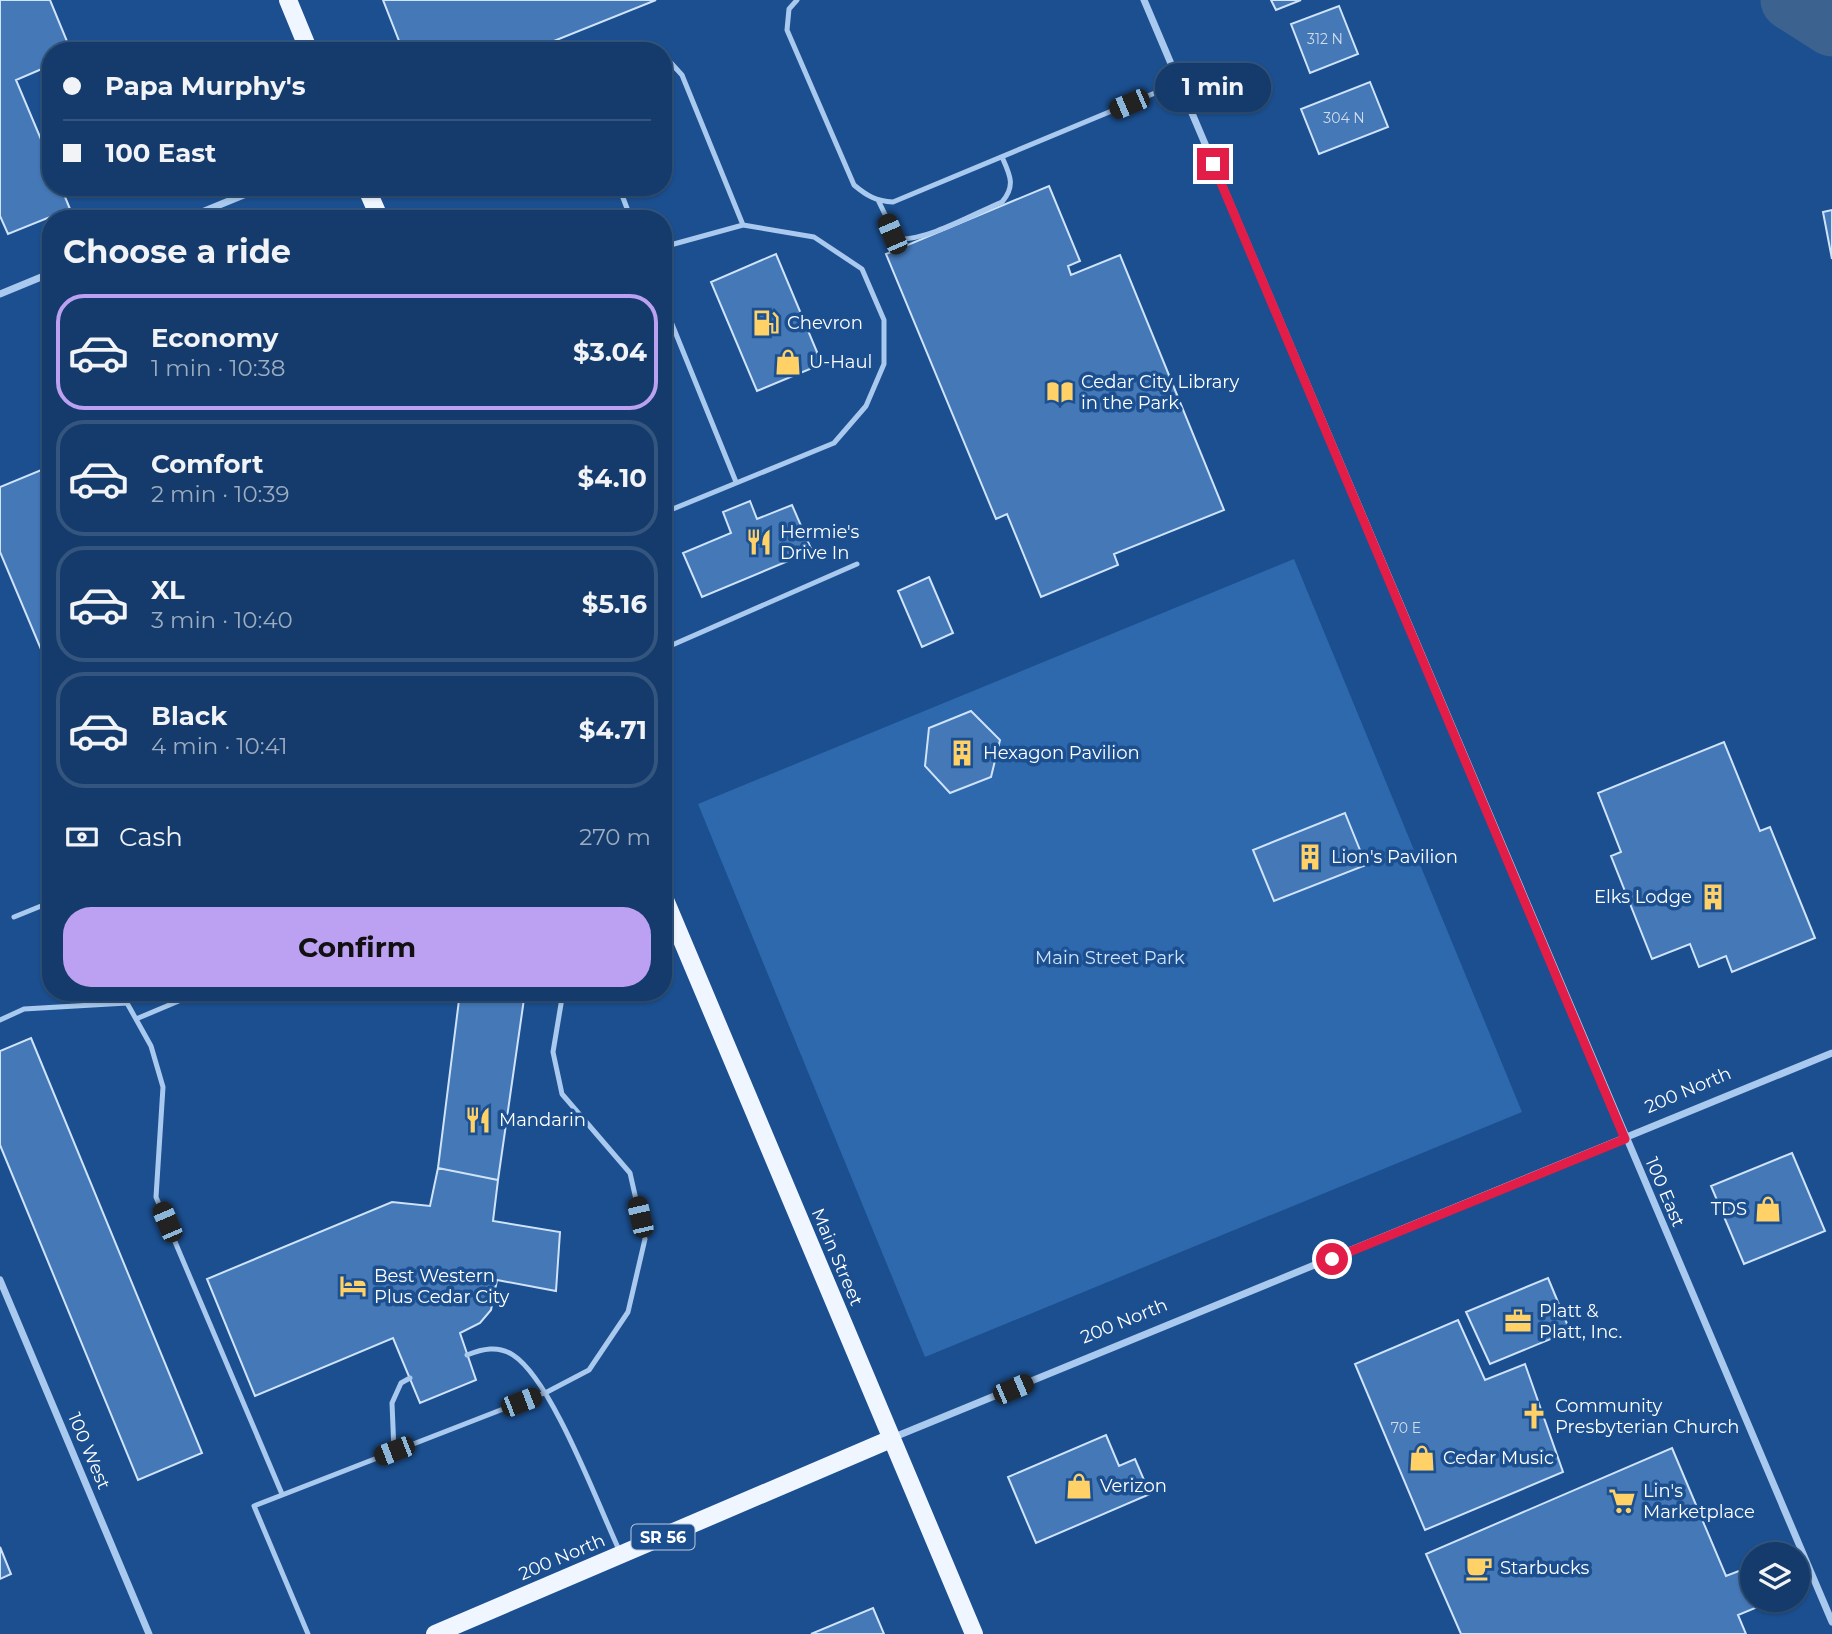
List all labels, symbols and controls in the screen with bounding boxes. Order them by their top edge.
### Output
house number: 312 N [1307,30,1343,48]
callout: 1 min [1155,62,1271,111]
text: Papa Murphy's [105,70,306,102]
text: 1 min [1182,73,1244,101]
car [1106,86,1153,122]
house number: 304 N [1323,109,1365,127]
text: 100 East [105,137,216,169]
route end [1197,148,1229,180]
car [875,211,910,257]
text: Choose a ride [63,232,291,271]
fuel station icon: Chevron [751,308,781,338]
place label: Chevron [787,312,863,334]
icon: car [67,321,130,384]
text: Economy [151,322,278,354]
text: $3.04 [573,336,647,368]
shop icon: U-Haul [773,347,803,377]
place label: U-Haul [809,351,872,373]
text: 1 min · 10:38 [151,354,285,382]
place label: Cedar City Library in the Park [1081,371,1239,414]
library icon: Cedar City Library in the Park [1045,377,1075,407]
icon: car [67,447,130,510]
text: Comfort [151,448,263,480]
text: $4.10 [577,462,647,494]
text: 2 min · 10:39 [151,480,289,508]
place label: Hermie's Drive In [780,521,860,564]
restaurant icon: Hermie's Drive In [744,527,774,557]
icon: car [67,573,130,636]
text: XL [151,574,185,606]
text: $5.16 [582,588,647,620]
text: 3 min · 10:40 [151,606,293,634]
icon: car [67,699,130,762]
text: Black [151,700,227,732]
text: $4.71 [579,714,647,746]
text: 4 min · 10:41 [151,732,288,760]
building icon: Hexagon Pavilion [947,738,977,768]
place label: Hexagon Pavilion [983,742,1140,764]
icon: cash [63,818,101,856]
text: Cash [119,821,183,853]
text: 270 m [579,823,651,851]
building icon: Lion's Pavilion [1295,842,1325,872]
place label: Lion's Pavilion [1331,846,1458,868]
building icon: Elks Lodge [1698,882,1728,912]
place label: Elks Lodge [1594,886,1692,908]
button: Confirm [63,907,651,987]
park label: Main Street Park [1035,947,1185,969]
street label: 200 North [1642,1062,1734,1118]
restaurant icon: Mandarin [463,1105,493,1135]
place label: Mandarin [499,1109,586,1131]
street label: 100 East [1640,1154,1690,1230]
car [626,1194,655,1240]
shop icon: TDS [1753,1194,1783,1224]
place label: TDS [1711,1198,1747,1220]
car [150,1199,185,1245]
street label: Main Street [807,1205,867,1309]
route start [1316,1243,1348,1275]
place label: Best Western Plus Cedar City [374,1265,509,1308]
hotel icon: Best Western Plus Cedar City [338,1271,368,1301]
street label: 200 North [1077,1294,1171,1348]
place label: Platt & Platt, Inc. [1539,1300,1622,1343]
office icon: Platt & Platt, Inc. [1503,1306,1533,1336]
car [990,1371,1037,1407]
car [498,1385,545,1419]
place label: Community Presbyterian Church [1555,1395,1739,1438]
church icon: Community Presbyterian Church [1519,1401,1549,1431]
street label: 100 West [63,1409,115,1493]
house number: 70 E [1391,1419,1421,1437]
car [371,1434,418,1468]
shop icon: Cedar Music [1407,1443,1437,1473]
place label: Cedar Music [1443,1447,1554,1469]
shop icon: Verizon [1064,1471,1094,1501]
place label: Verizon [1100,1475,1167,1497]
place label: Lin's Marketplace [1643,1480,1755,1523]
supermarket icon: Lin's Marketplace [1607,1486,1637,1516]
road number: SR 56 [632,1525,694,1550]
street label: 200 North [516,1529,608,1585]
map controls [1740,1542,1810,1612]
button: layers [1740,1542,1810,1612]
cafe icon: Starbucks [1464,1553,1494,1583]
place label: Starbucks [1500,1557,1589,1579]

